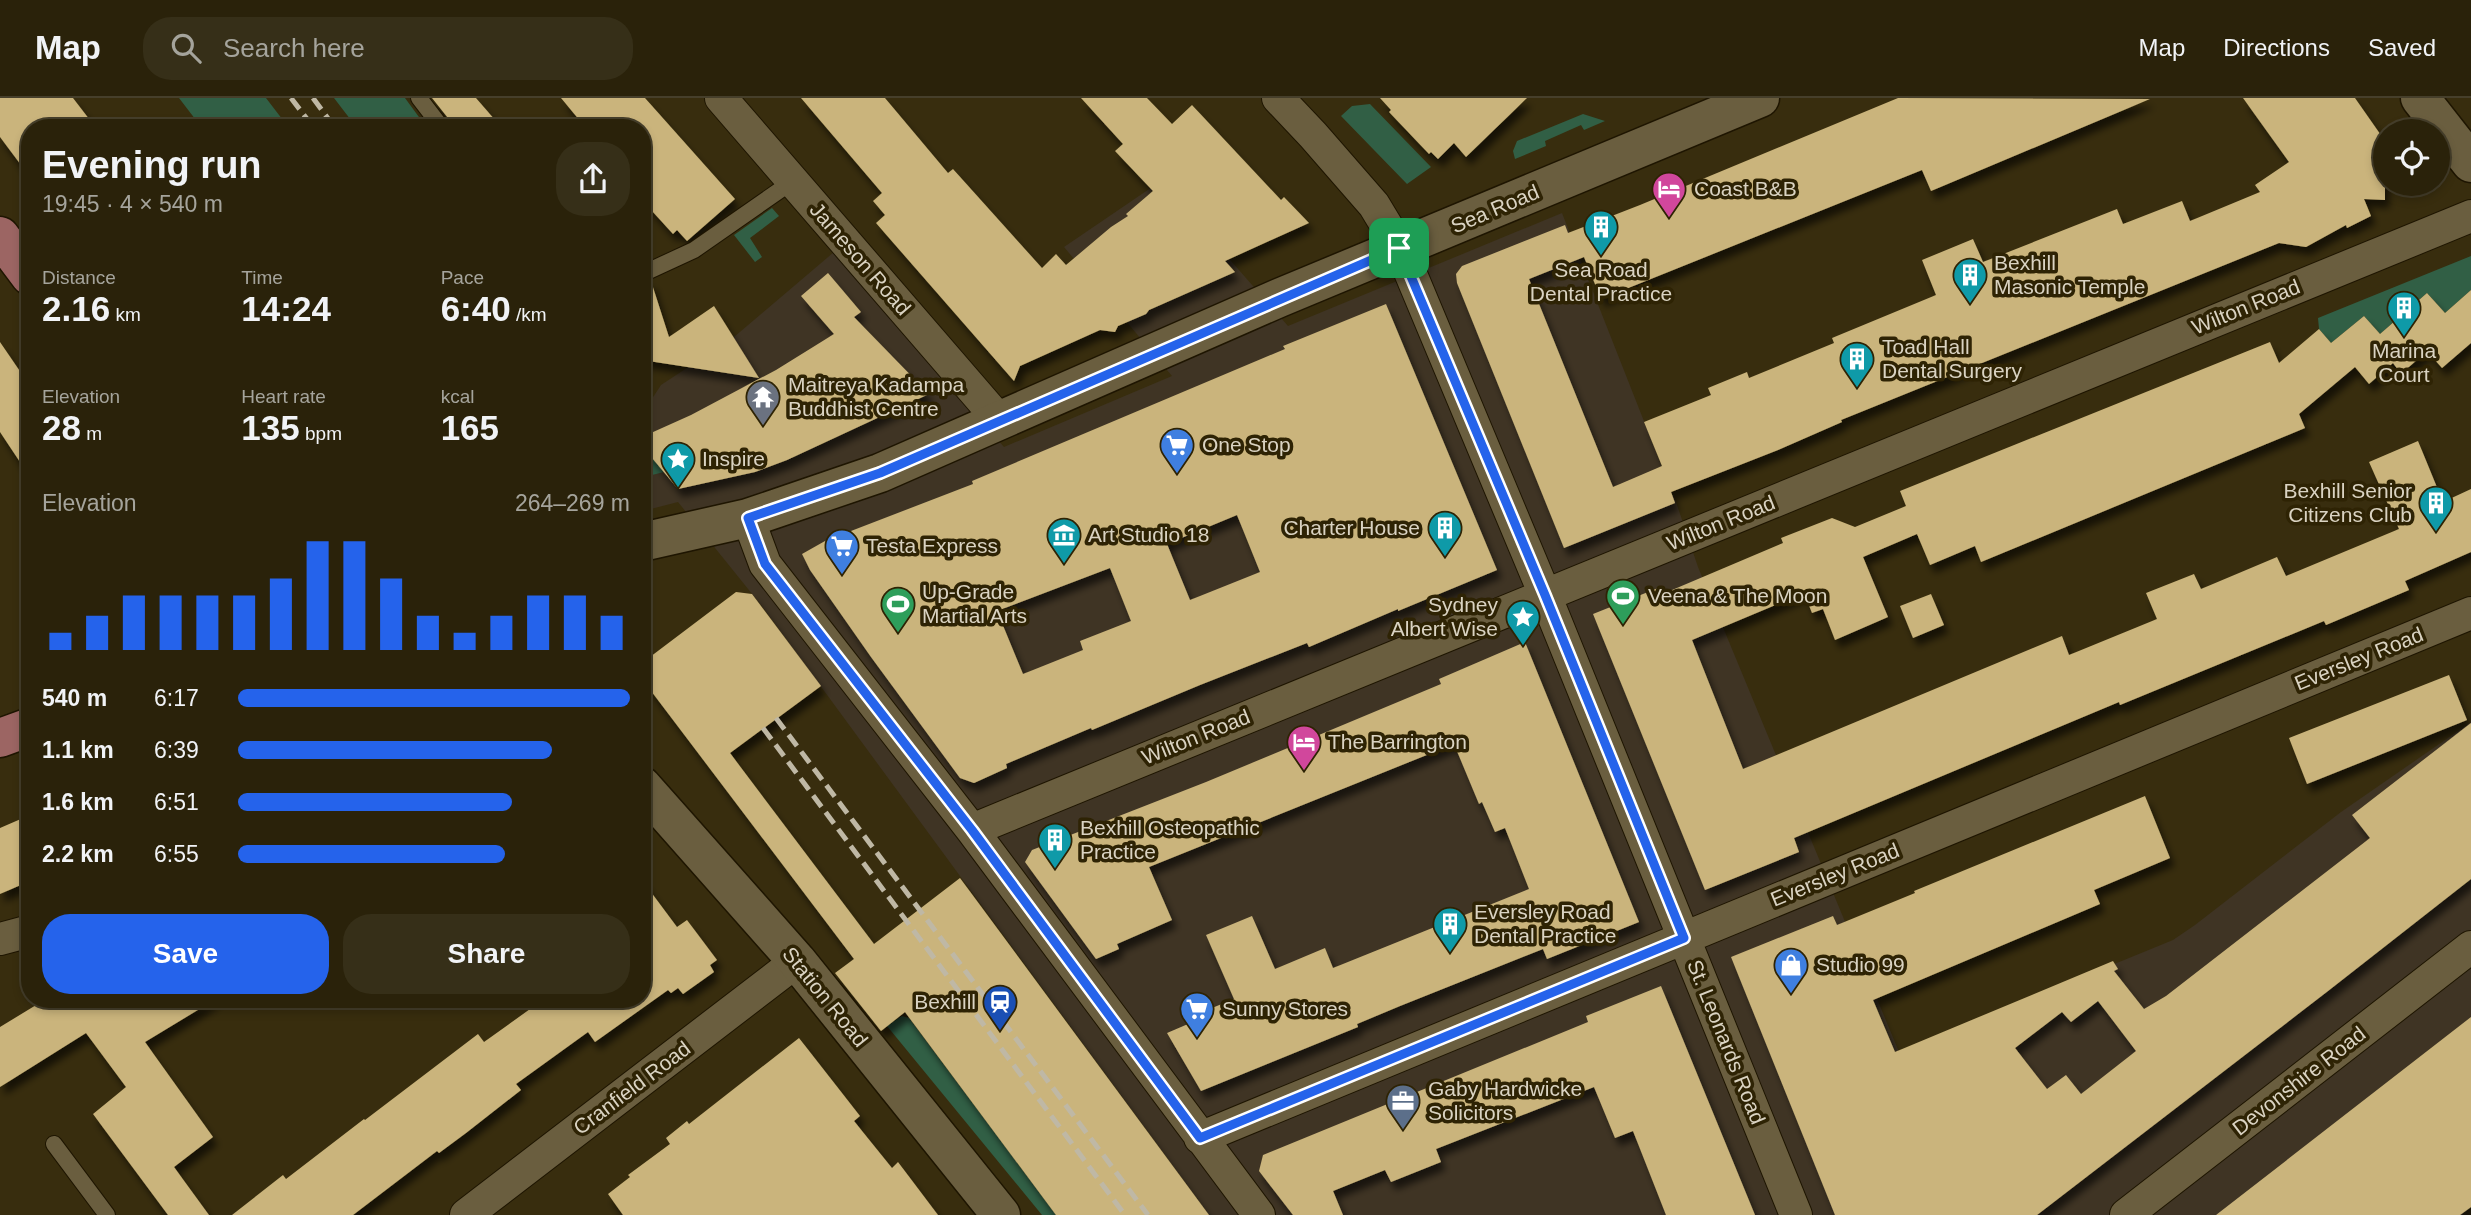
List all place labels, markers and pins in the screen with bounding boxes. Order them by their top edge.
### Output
hotel icon: Coast B&B [1650,170,1688,219]
place label: Coast B&B [1694,177,1797,200]
building icon: Sea Road Dental Practice [1582,208,1620,257]
pin [1369,218,1429,278]
place label: Bexhill Masonic Temple [1994,251,2145,298]
building icon: Bexhill Masonic Temple [1951,256,1989,305]
place label: Sea Road Dental Practice [1530,258,1672,305]
building icon: Marina Court [2385,289,2423,338]
place label: Toad Hall Dental Surgery [1882,335,2023,382]
place label: Marina Court [2372,339,2436,386]
building icon: Toad Hall Dental Surgery [1838,340,1876,389]
place label: Maitreya Kadampa Buddhist Centre [788,373,965,420]
temple icon: Maitreya Kadampa Buddhist Centre [744,378,782,427]
supermarket icon: One Stop [1158,426,1196,475]
place label: One Stop [1202,433,1291,456]
place icon: Inspire [659,440,697,489]
place label: Inspire [702,447,765,470]
place label: Bexhill Senior Citizens Club [2284,479,2412,526]
building icon: Bexhill Senior Citizens Club [2417,484,2455,533]
building icon: Charter House [1426,509,1464,558]
museum icon: Art Studio 18 [1045,516,1083,565]
place label: Charter House [1283,516,1420,539]
place label: Art Studio 18 [1088,523,1209,546]
supermarket icon: Testa Express [823,527,861,576]
place label: Testa Express [866,534,998,557]
sports icon: Veena & The Moon [1604,577,1642,626]
place label: Up-Grade Martial Arts [922,580,1027,627]
place label: Veena & The Moon [1648,584,1827,607]
sports icon: Up-Grade Martial Arts [879,585,917,634]
place label: Sydney Albert Wise [1391,593,1498,640]
place icon: Sydney Albert Wise [1504,598,1542,647]
hotel icon: The Barrington [1285,723,1323,772]
place label: The Barrington [1328,730,1467,753]
place label: Bexhill Osteopathic Practice [1080,816,1260,863]
building icon: Bexhill Osteopathic Practice [1036,821,1074,870]
place label: Eversley Road Dental Practice [1474,900,1616,947]
building icon: Eversley Road Dental Practice [1431,905,1469,954]
shop icon: Studio 99 [1772,946,1810,995]
place label: Studio 99 [1816,953,1905,976]
station icon: Bexhill [981,983,1019,1032]
place label: Bexhill [914,990,976,1013]
supermarket icon: Sunny Stores [1178,990,1216,1039]
place label: Sunny Stores [1222,997,1348,1020]
place label: Gaby Hardwicke Solicitors [1428,1077,1582,1124]
office icon: Gaby Hardwicke Solicitors [1384,1082,1422,1131]

